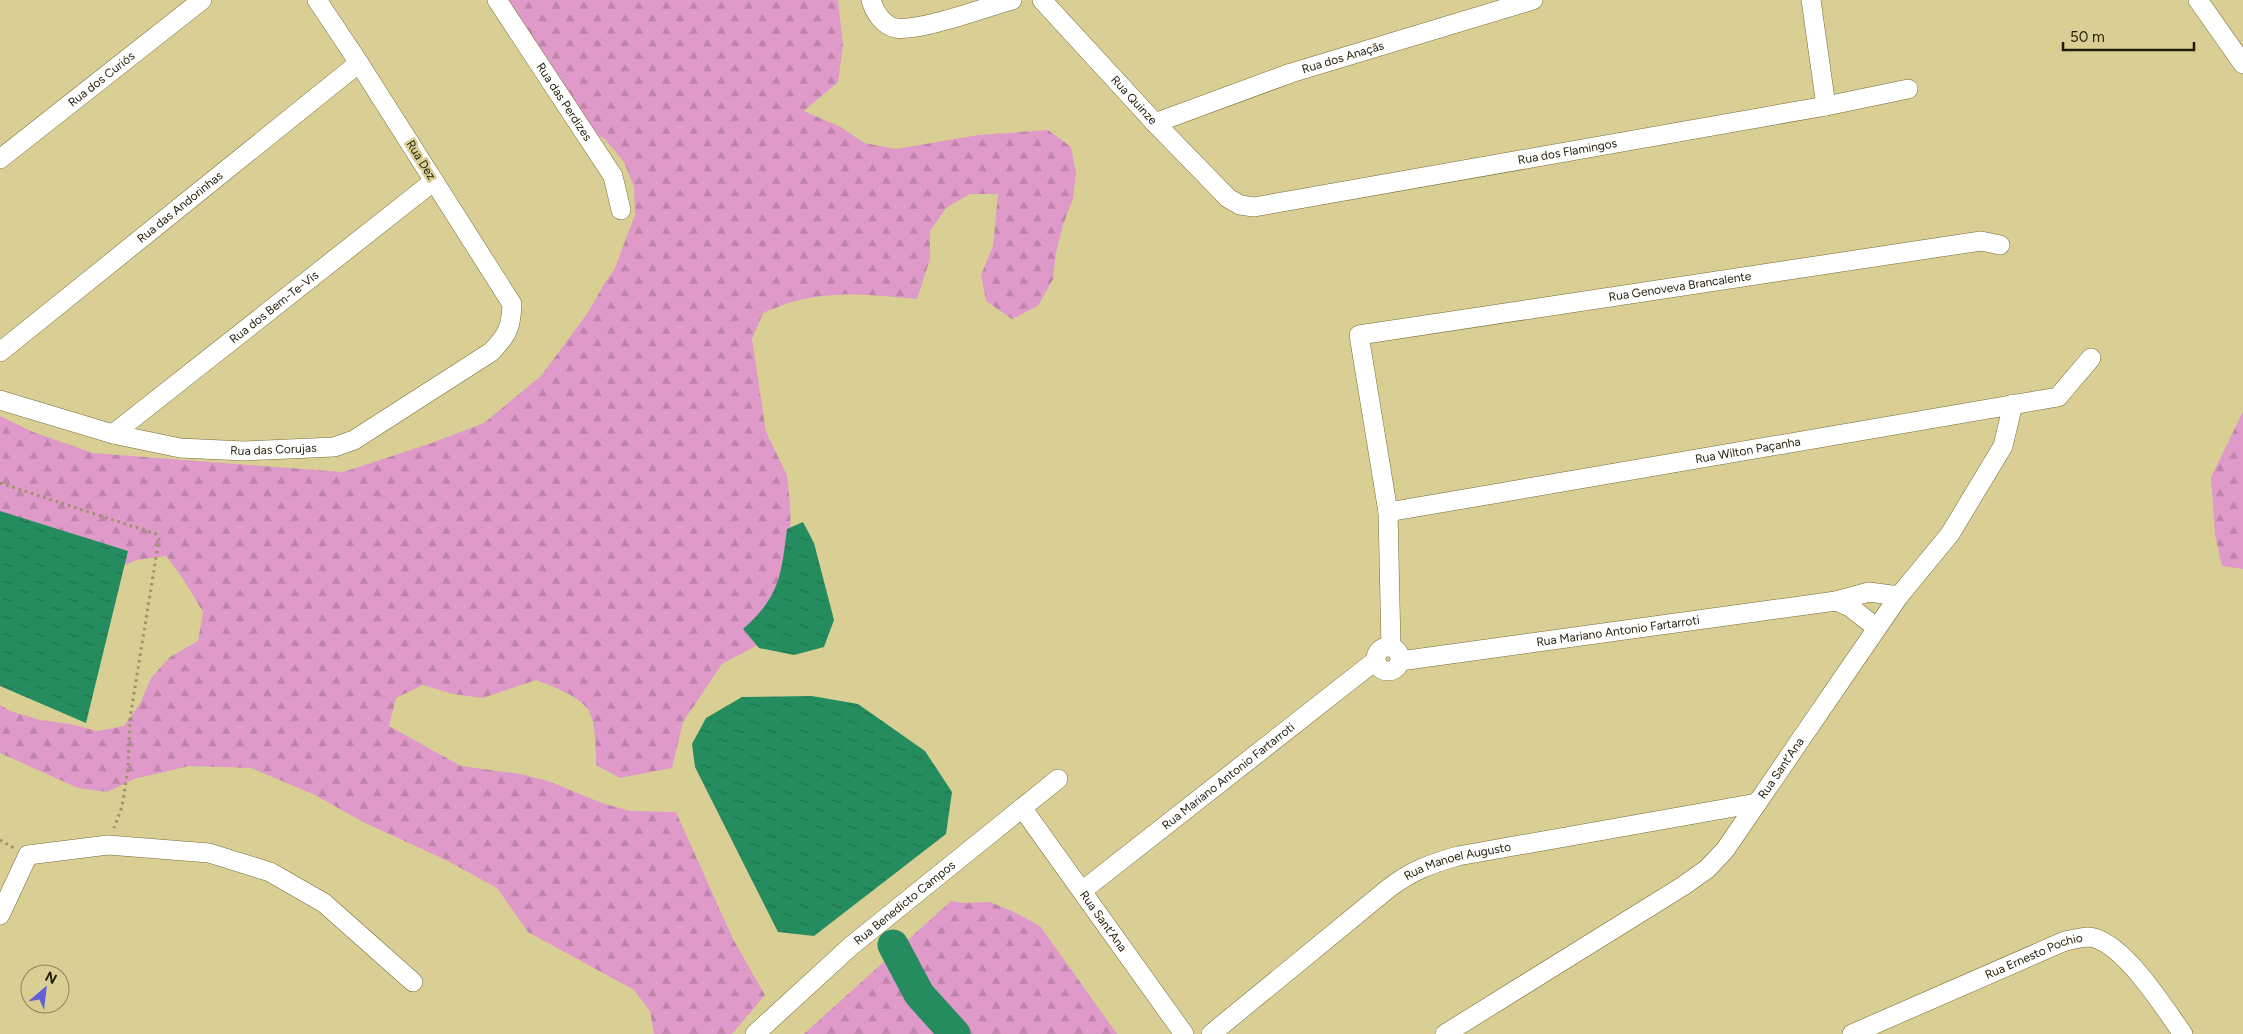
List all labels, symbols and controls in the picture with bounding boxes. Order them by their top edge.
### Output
scale bar [2063,20,2194,52]
text: 50 m [2070,28,2105,46]
street label: Rua dos Anaçãs [1300,38,1386,76]
street label: Rua dos Curiós [65,49,138,110]
street label: Rua das Perdizes [533,60,595,144]
street label: Rua Quinze [1108,73,1160,128]
street label: Rua dos Flamingos [1517,136,1619,167]
street label: Rua Dez [403,138,439,182]
street label: Rua das Andorinhas [134,168,226,246]
street label: Rua dos Bem-Te-Vis [227,268,322,346]
street label: Rua Genoveva Brancalente [1608,269,1753,304]
street label: Rua Wilton Paçanha [1694,434,1801,466]
street label: Rua das Corujas [230,441,317,458]
street label: Rua Mariano Antonio Fartarroti [1535,613,1700,649]
street label: Rua Mariano Antonio Fartarroti [1159,720,1297,833]
street label: Rua Sant’Ana [1755,735,1807,802]
street label: Rua Manoel Augusto [1401,840,1512,883]
street label: Rua Benedicto Campos [851,858,958,948]
street label: Rua Sant’Ana [1077,888,1130,954]
street label: Rua Ernesto Pochio [1983,931,2084,982]
north arrow [20,964,70,1014]
text: N [42,968,60,988]

